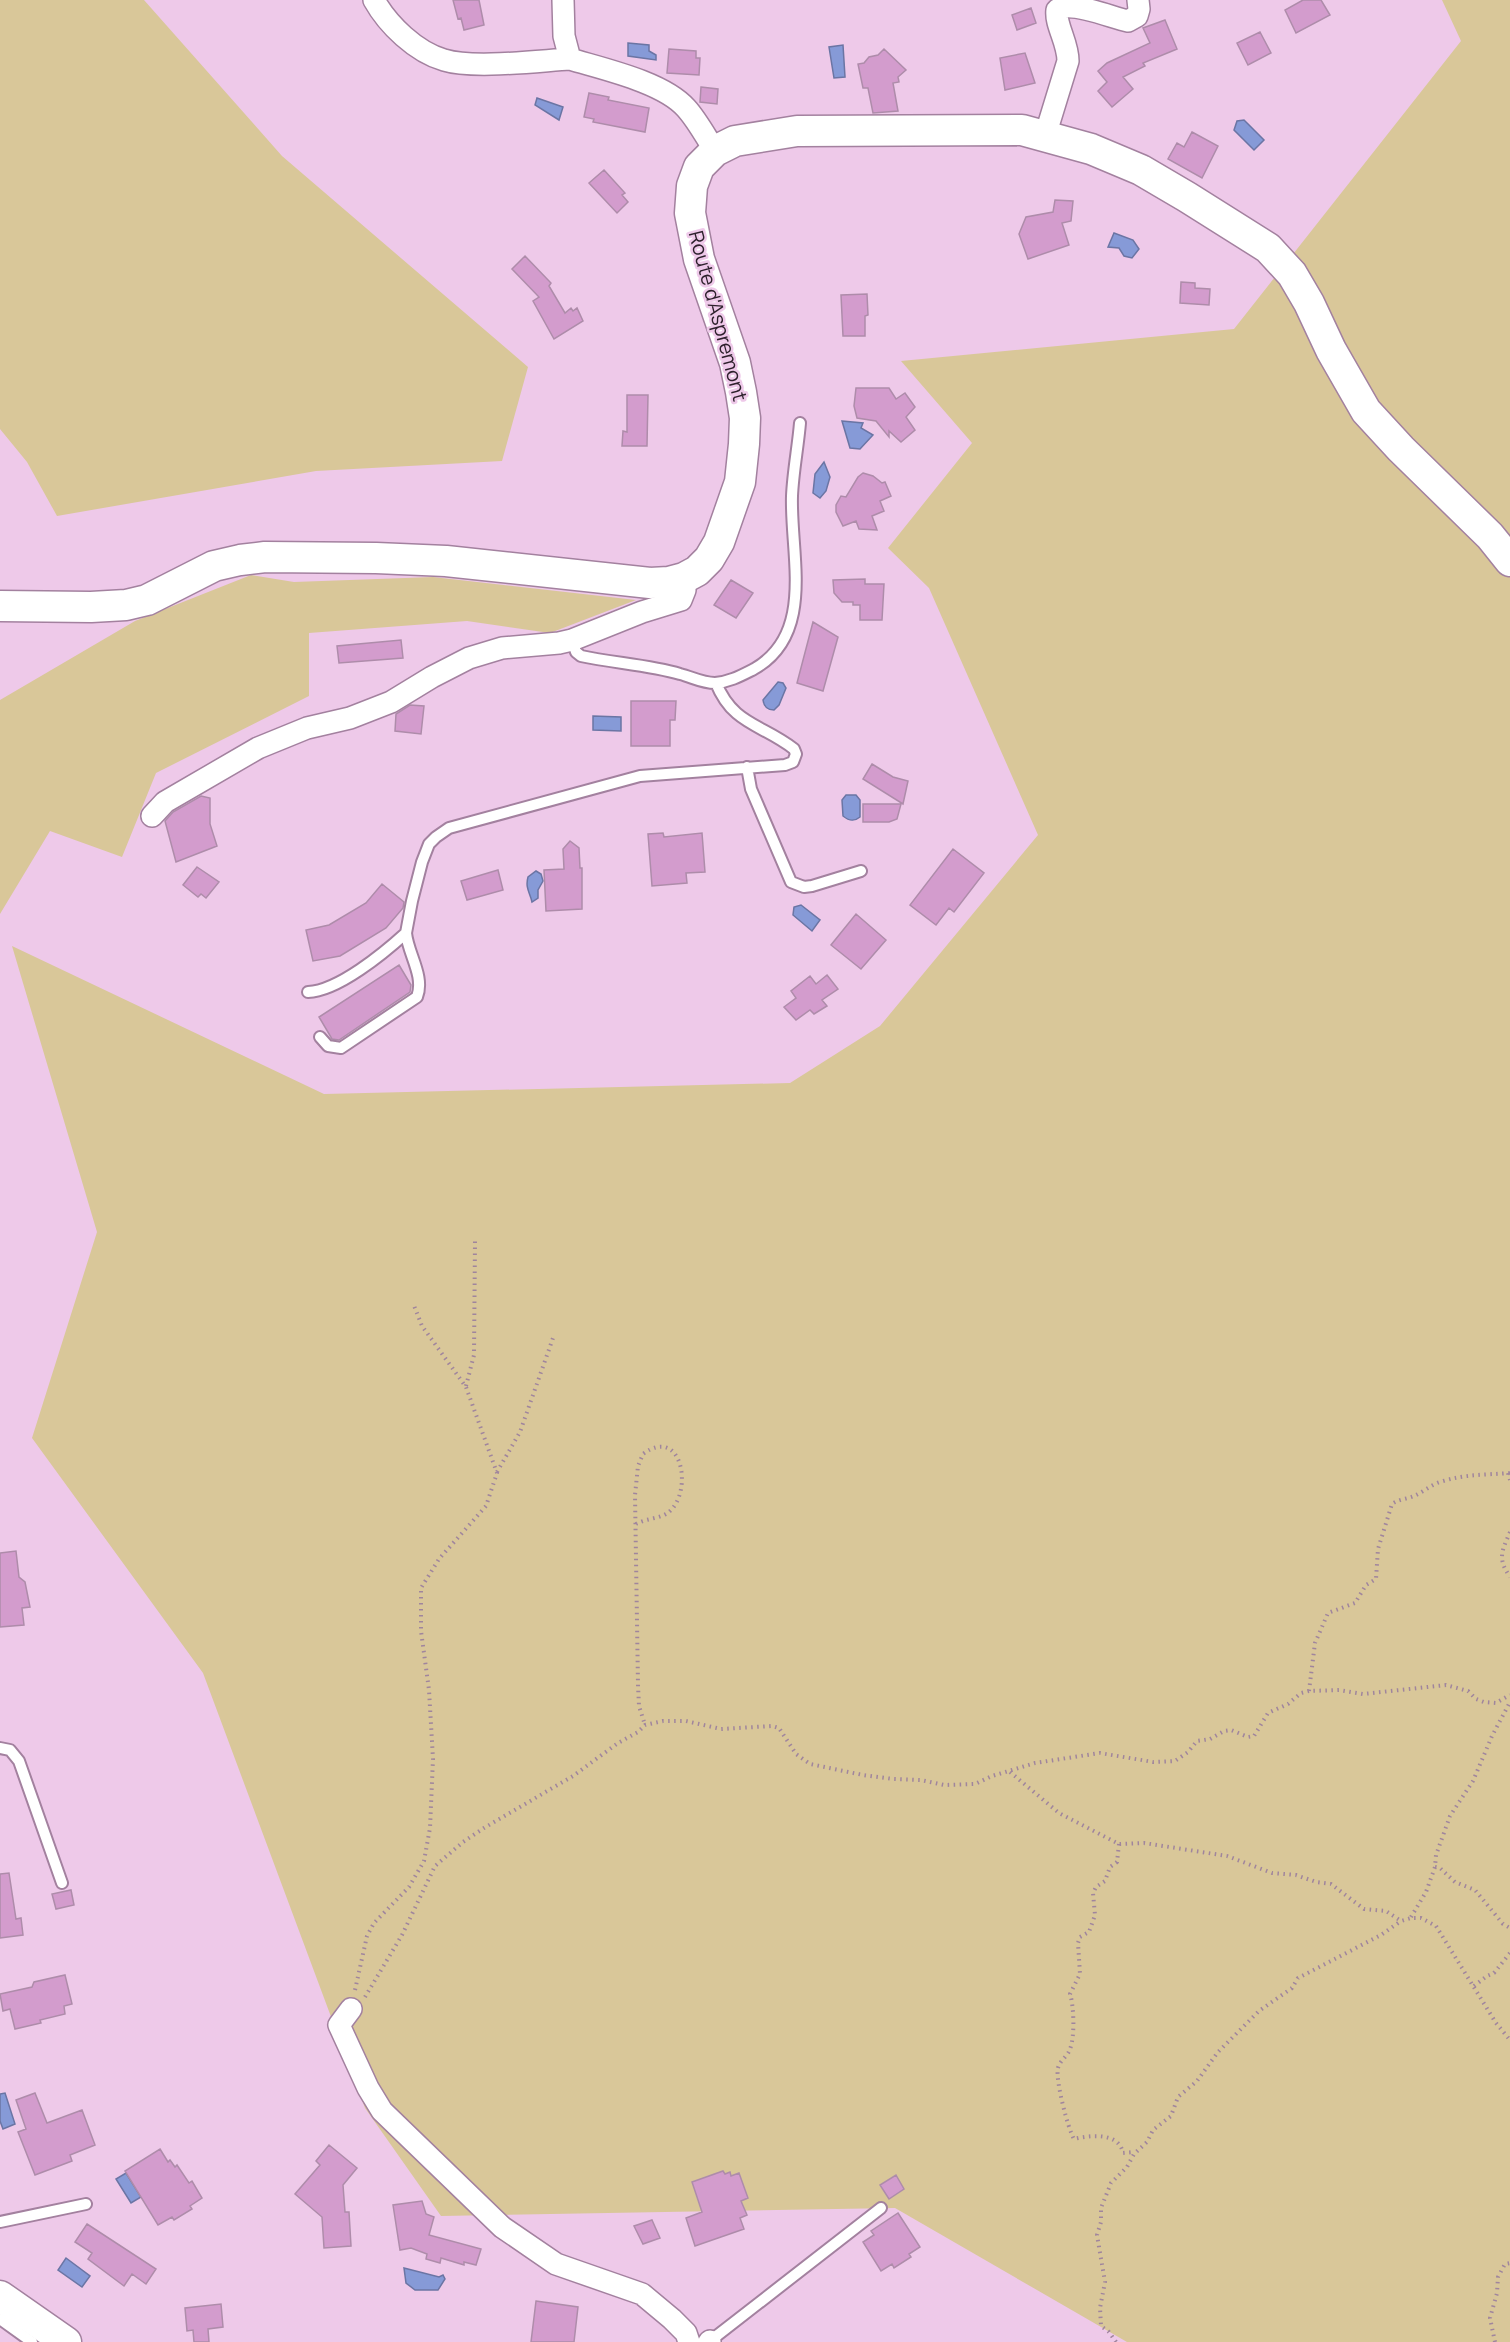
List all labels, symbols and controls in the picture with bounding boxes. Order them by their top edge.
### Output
street label: Route d'Aspremont [683,228,754,404]

